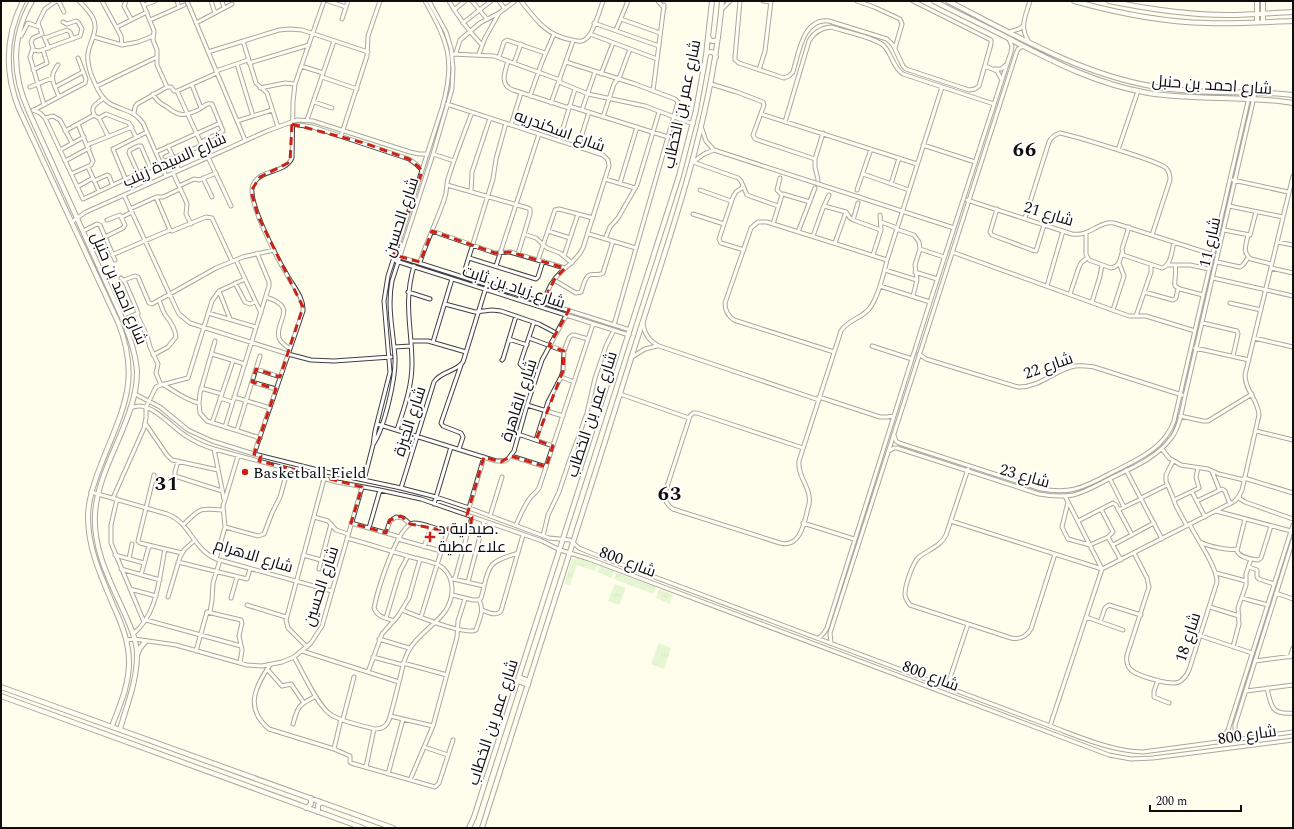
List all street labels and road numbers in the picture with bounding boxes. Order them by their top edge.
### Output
street label: شارع عمر بن الخطاب [657,38,707,171]
street label: شارع احمد بن حنبل [1151,69,1273,101]
street label: شارع اسكندريه [511,103,609,159]
street label: شارع السيدة زينب [119,126,230,194]
street label: شارع الحسين [377,174,425,260]
street label: شارع 21 [1021,195,1077,233]
street label: شارع 11 [1193,215,1227,270]
street label: شارع احمد بن حنبل [84,228,154,349]
street label: شارع زياد بن ثابت [459,259,568,315]
street label: شارع 22 [1020,346,1076,386]
street label: شارع عمر بن الخطاب [560,348,624,480]
street label: شارع القاهرة [494,356,544,445]
street label: شارع الجيزة [387,383,433,459]
street label: شارع 23 [997,457,1053,495]
street label: شارع الاهرام [211,533,296,579]
street label: شارع 800 [596,540,659,584]
street label: شارع الحسين [297,543,345,629]
street label: شارع 18 [1169,609,1207,665]
street label: شارع 800 [899,654,962,698]
street label: شارع عمر بن الخطاب [461,656,525,788]
street label: شارع 800 [1216,719,1278,751]

